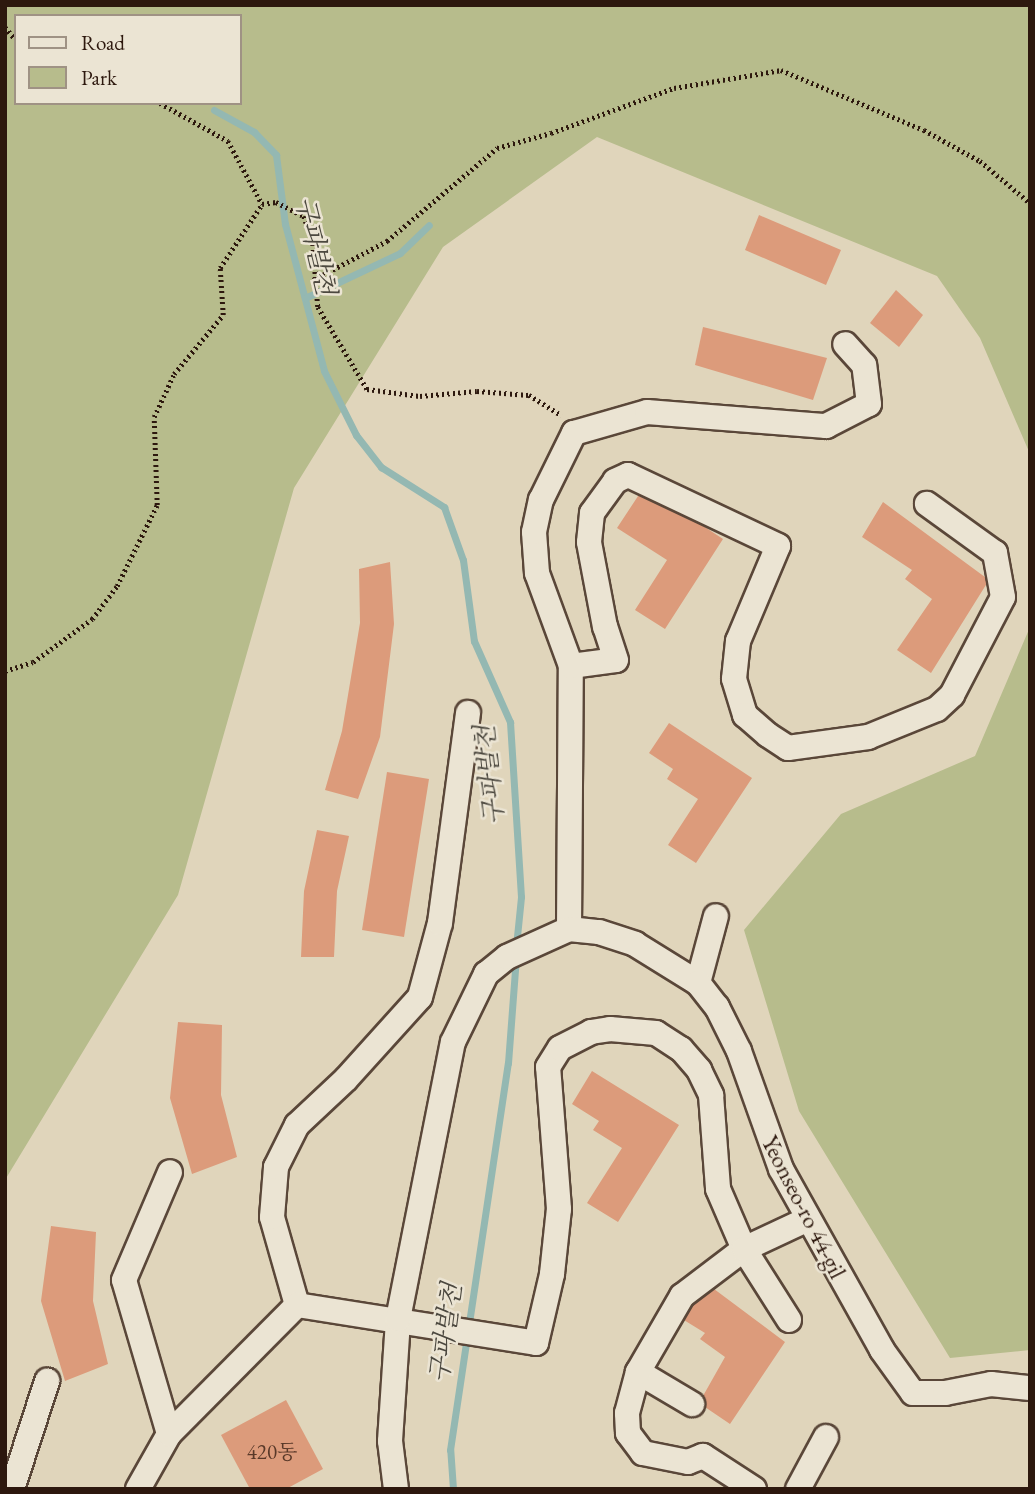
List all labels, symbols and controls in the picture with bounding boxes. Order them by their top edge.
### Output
legend [14,14,242,105]
text: Road [81,29,125,56]
text: Park [81,64,117,91]
water label: 구파발천 [289,194,341,298]
water label: 구파발천 [469,723,511,827]
street label: Yeonseo-ro 44-gil [756,1131,852,1283]
water label: 구파발천 [424,1281,468,1385]
house number: 420동 [247,1439,297,1465]

